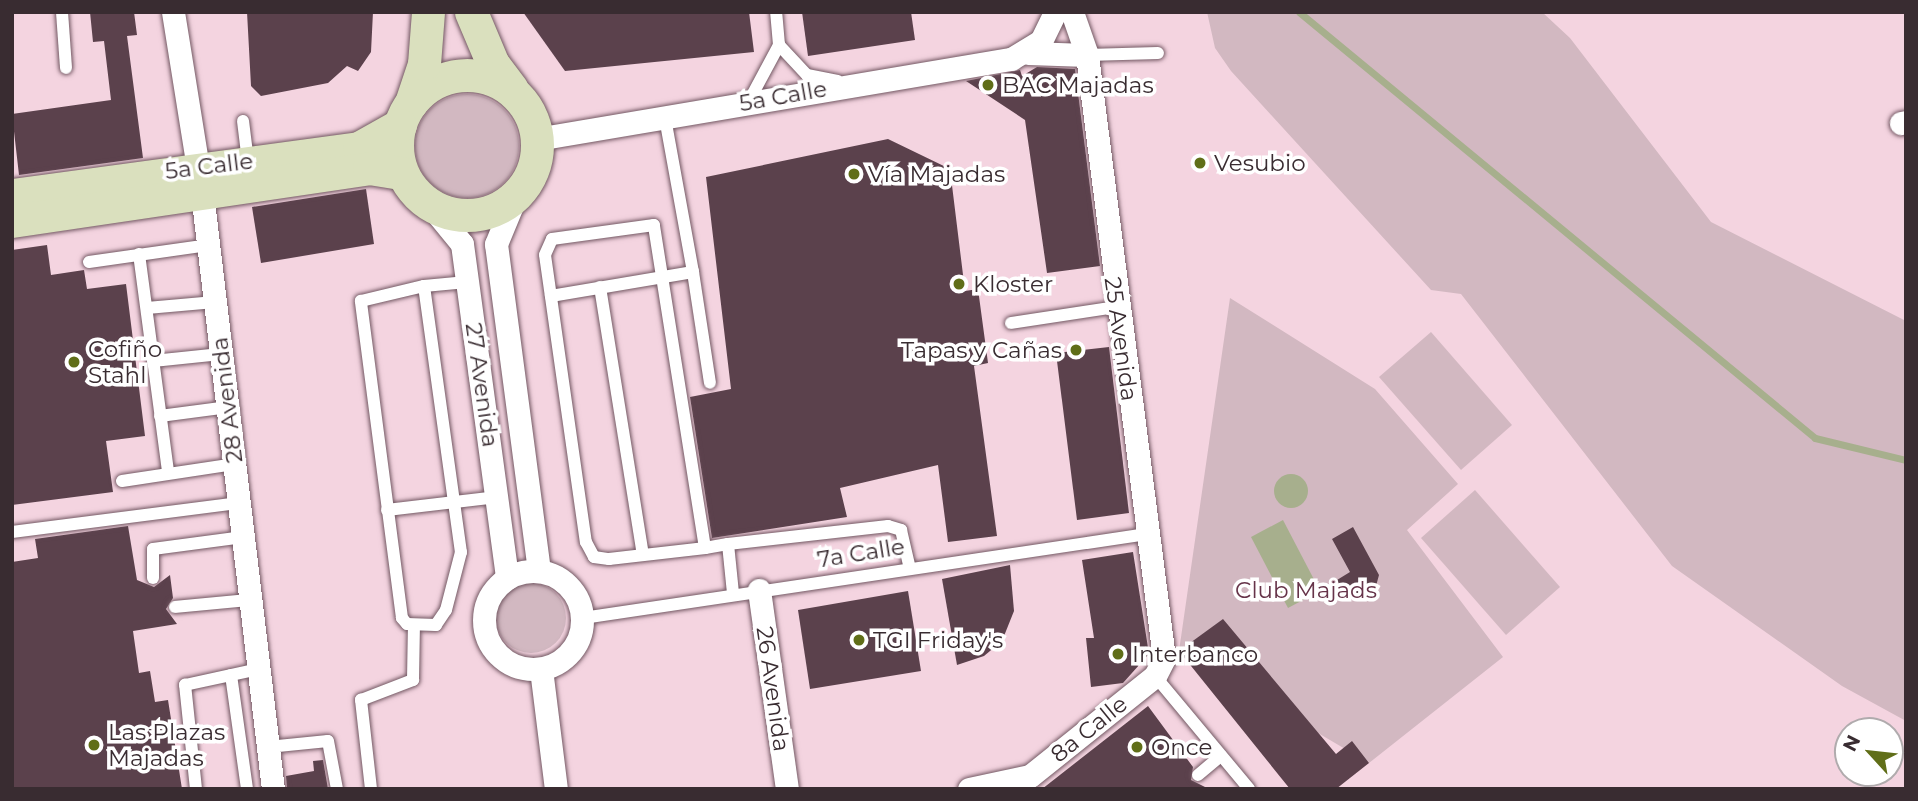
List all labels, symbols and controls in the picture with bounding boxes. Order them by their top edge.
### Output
place label: BAC Majadas [1002,71,1154,99]
street label: 5a Calle [737,75,829,117]
marker: BAC Majadas [980,77,996,93]
street label: 5a Calle [163,147,255,185]
place label: Vesubio [1214,149,1306,177]
marker: Vesubio [1192,155,1208,171]
place label: Vía Majadas [868,160,1005,188]
marker: Vía Majadas [846,166,862,182]
place label: Kloster [973,270,1053,298]
street label: 25 Avenida [1099,275,1143,403]
marker: Kloster [951,276,967,292]
street label: 27 Avenida [460,321,504,449]
place label: Cofiño Stahl [88,335,162,389]
street label: 28 Avenida [206,336,248,464]
place label: Tapas y Cañas [901,336,1062,364]
marker: Tapas y Cañas [1068,342,1084,358]
marker: Cofiño Stahl [66,354,82,370]
street label: 7a Calle [815,532,907,574]
park label: Club Majads [1235,576,1377,604]
street label: 26 Avenida [751,625,795,753]
place label: TGI Friday's [873,626,1003,654]
marker: TGI Friday's [851,632,867,648]
place label: Interbanco [1132,640,1258,668]
marker: Interbanco [1110,646,1126,662]
street label: 8a Calle [1045,690,1133,768]
north arrow [1834,717,1904,787]
place label: Las Plazas Majadas [108,718,225,772]
text: N [1838,731,1865,755]
place label: Once [1151,733,1212,761]
marker: Las Plazas Majadas [86,737,102,753]
marker: Once [1129,739,1145,755]

